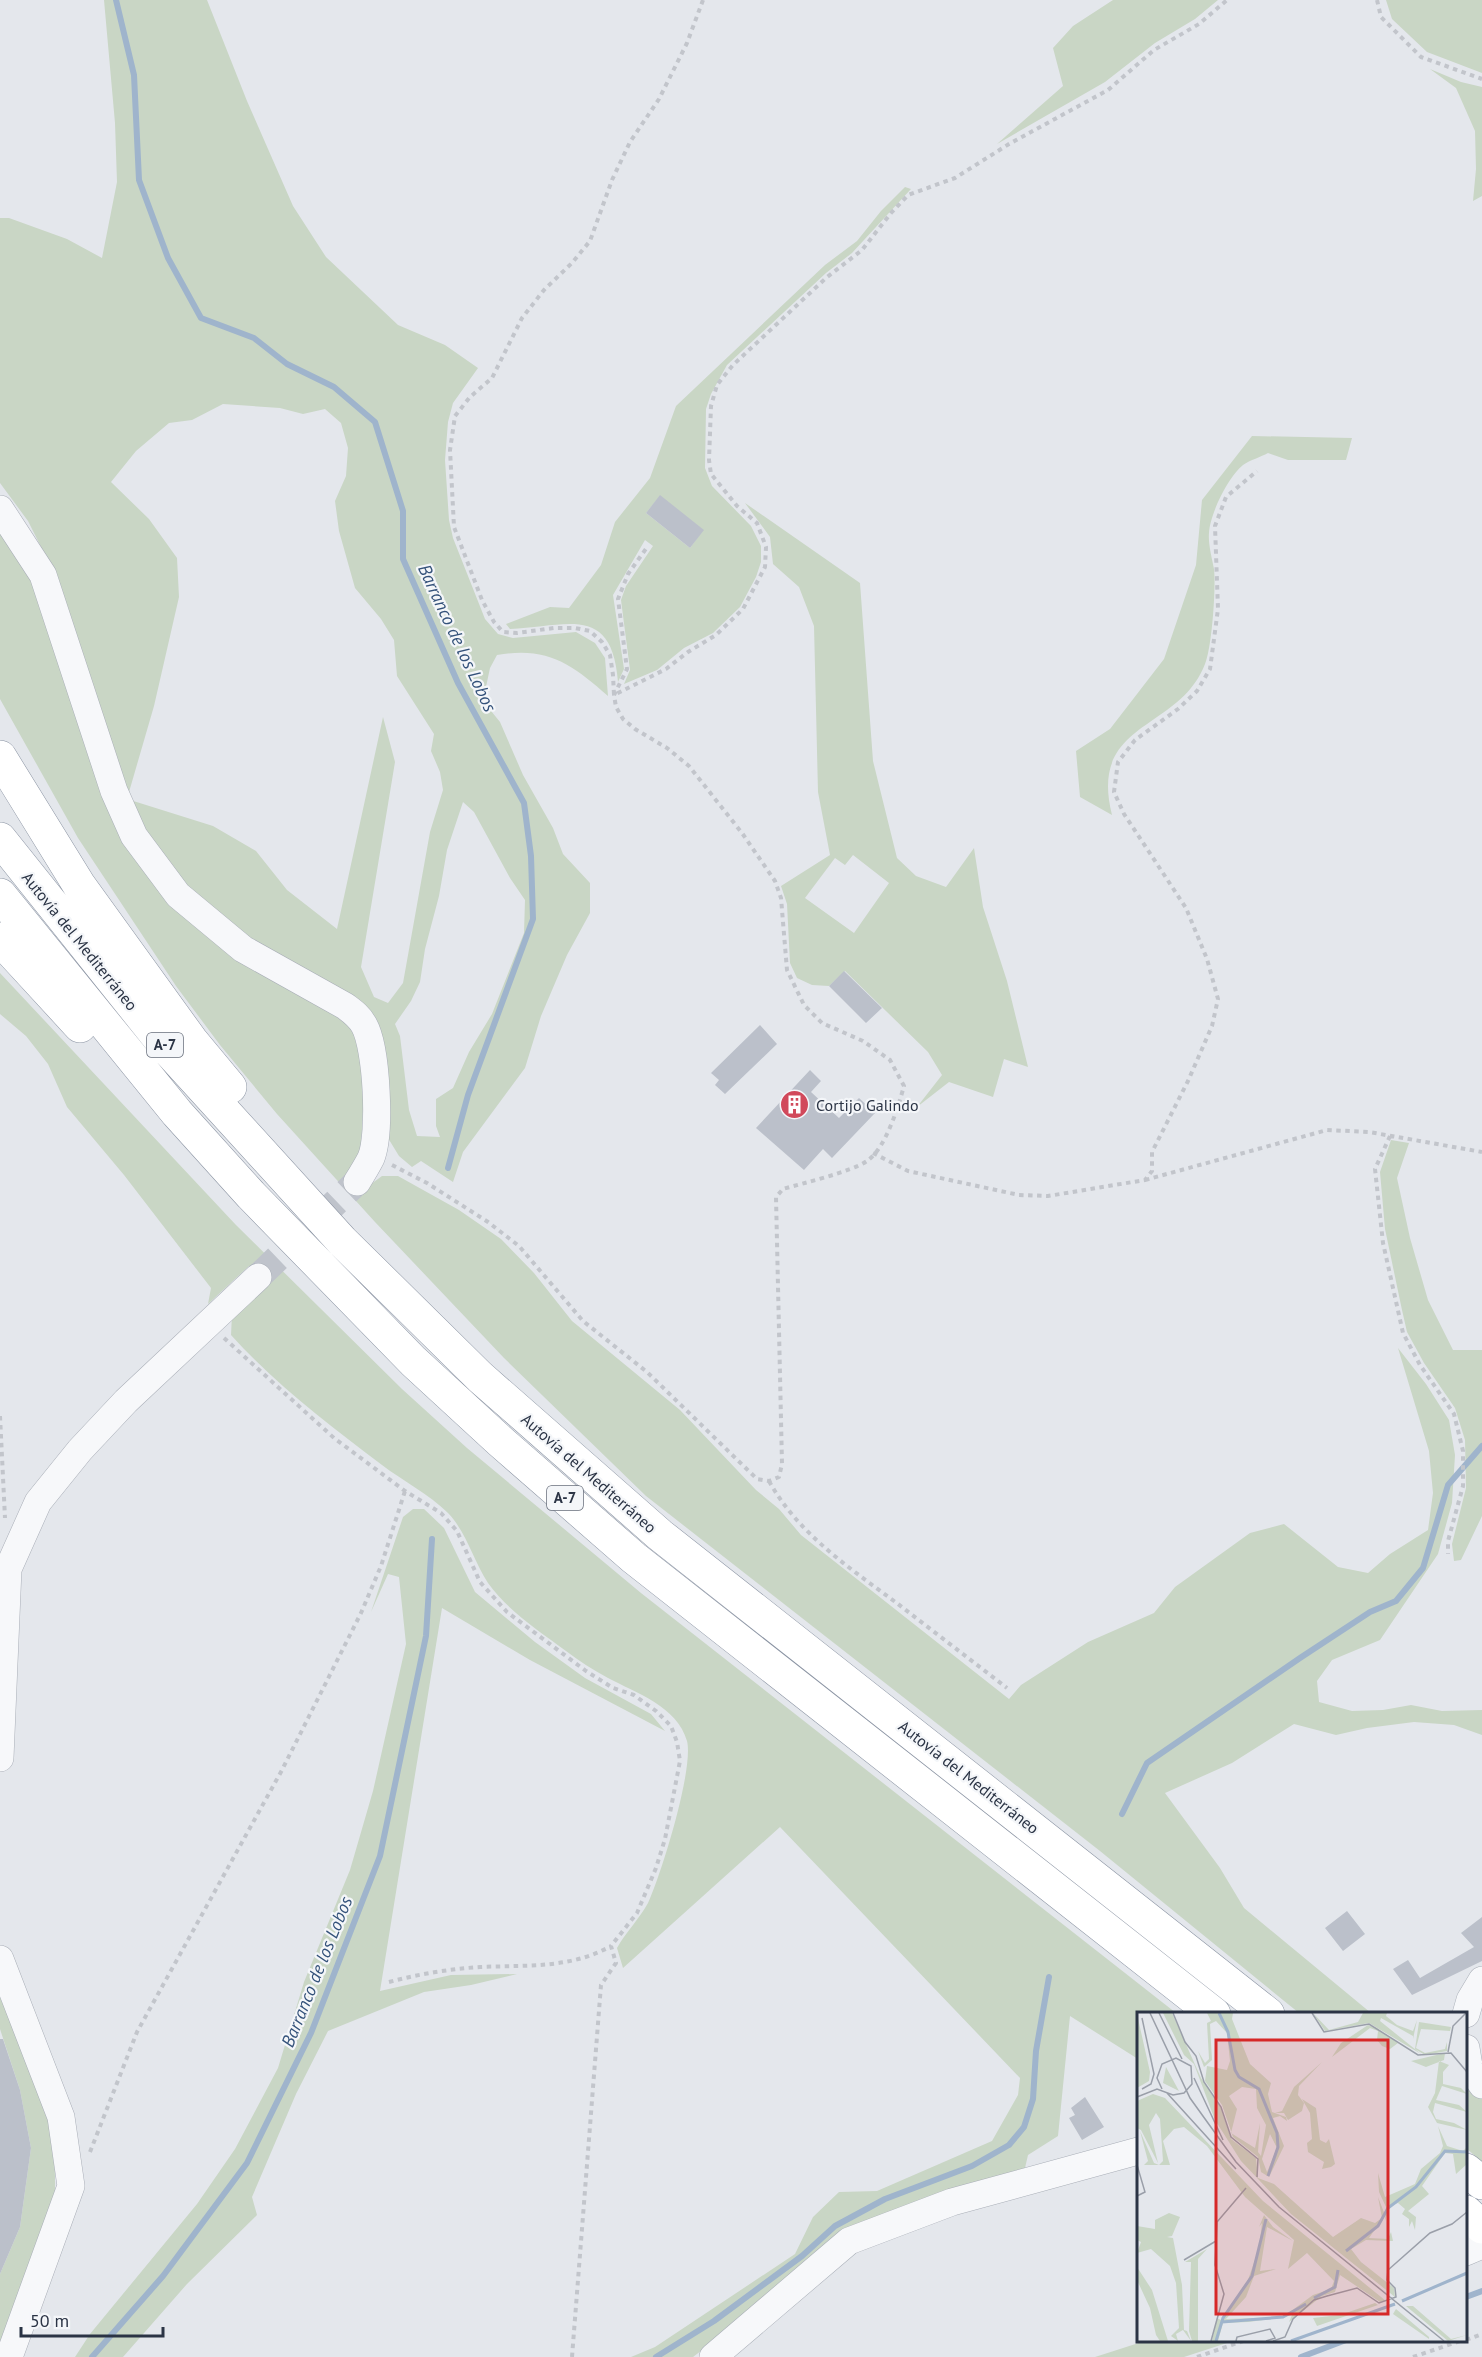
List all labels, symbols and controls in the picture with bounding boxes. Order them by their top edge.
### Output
water label: Barranco de los Lobos [413,560,502,716]
street label: Autovía del Mediterráneo [18,868,142,1014]
road number: A-7 [147,1033,183,1057]
building icon: Cortijo Galindo [779,1089,811,1121]
place label: Cortijo Galindo [816,1095,919,1115]
street label: Autovía del Mediterráneo [517,1409,661,1537]
road number: A-7 [547,1486,583,1510]
street label: Autovía del Mediterráneo [895,1716,1043,1838]
water label: Barranco de los Lobos [276,1892,358,2050]
inset map [1137,2012,1467,2342]
scale bar [21,2300,164,2338]
text: 50 m [30,2309,69,2332]

